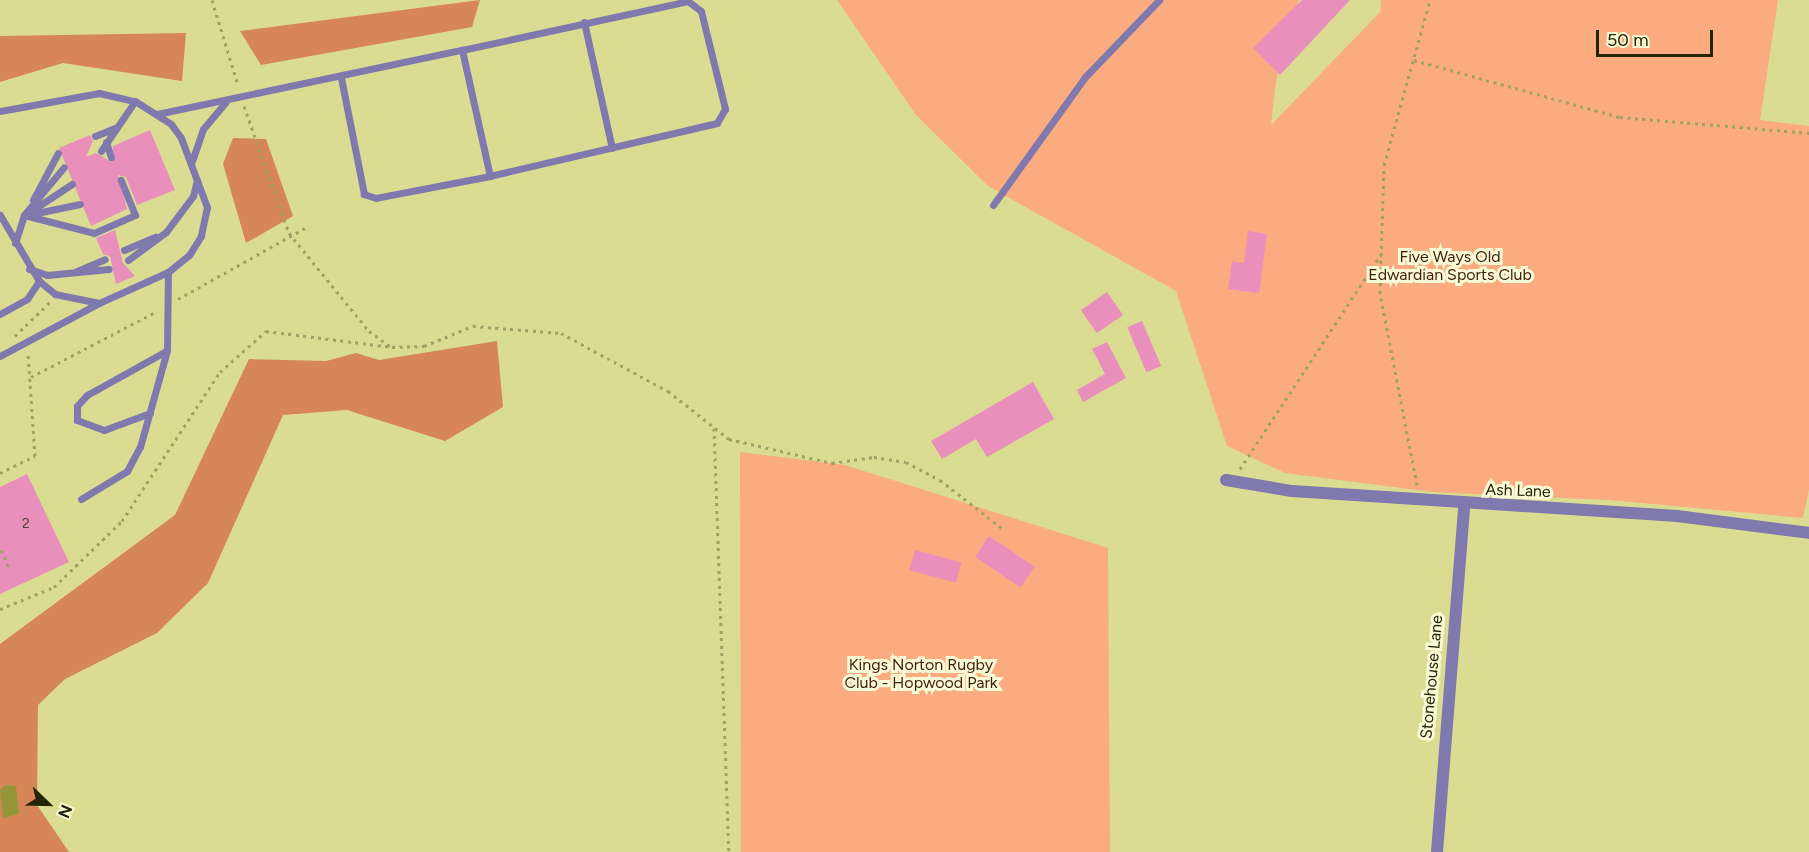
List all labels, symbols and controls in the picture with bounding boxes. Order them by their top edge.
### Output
scale bar [1599,18,1716,56]
text: 50 m [1607,29,1649,51]
park label: Five Ways Old Edwardian Sports Club [1368,247,1532,285]
street label: Ash Lane [1485,480,1551,502]
house number: 2 [22,516,30,532]
street label: Stonehouse Lane [1417,614,1447,740]
park label: Kings Norton Rugby Club - Hopwood Park [844,655,998,693]
north arrow [18,774,78,834]
text: N [54,802,76,821]

